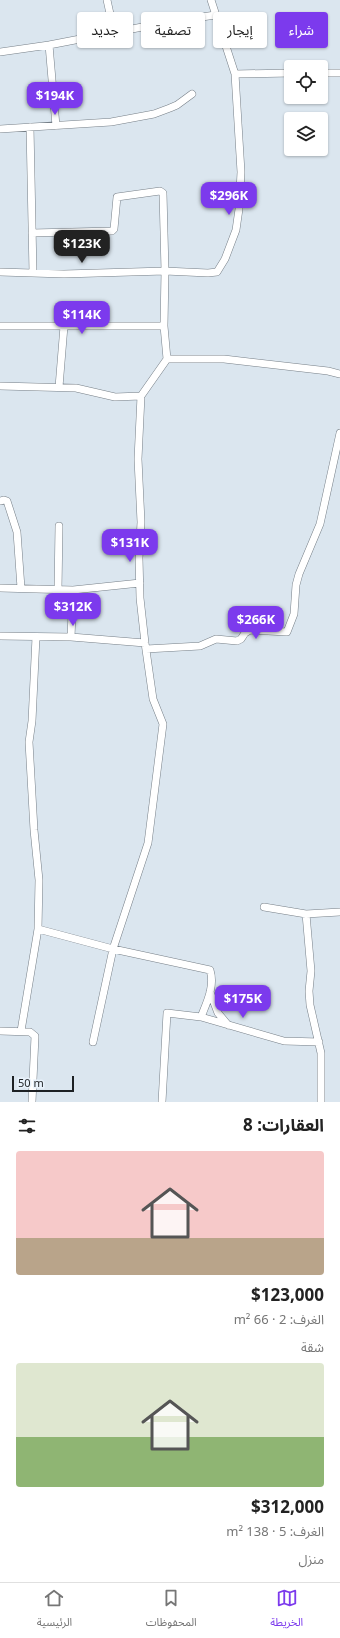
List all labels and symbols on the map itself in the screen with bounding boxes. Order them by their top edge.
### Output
pin: $194K [27,82,83,116]
pin: $296K [201,182,257,216]
pin: $123K [54,230,110,264]
pin: $114K [54,301,110,335]
pin: $131K [102,529,158,563]
pin: $312K [45,593,101,627]
pin: $266K [228,606,284,640]
pin: $175K [215,985,271,1019]
scale bar [12,1074,74,1093]

